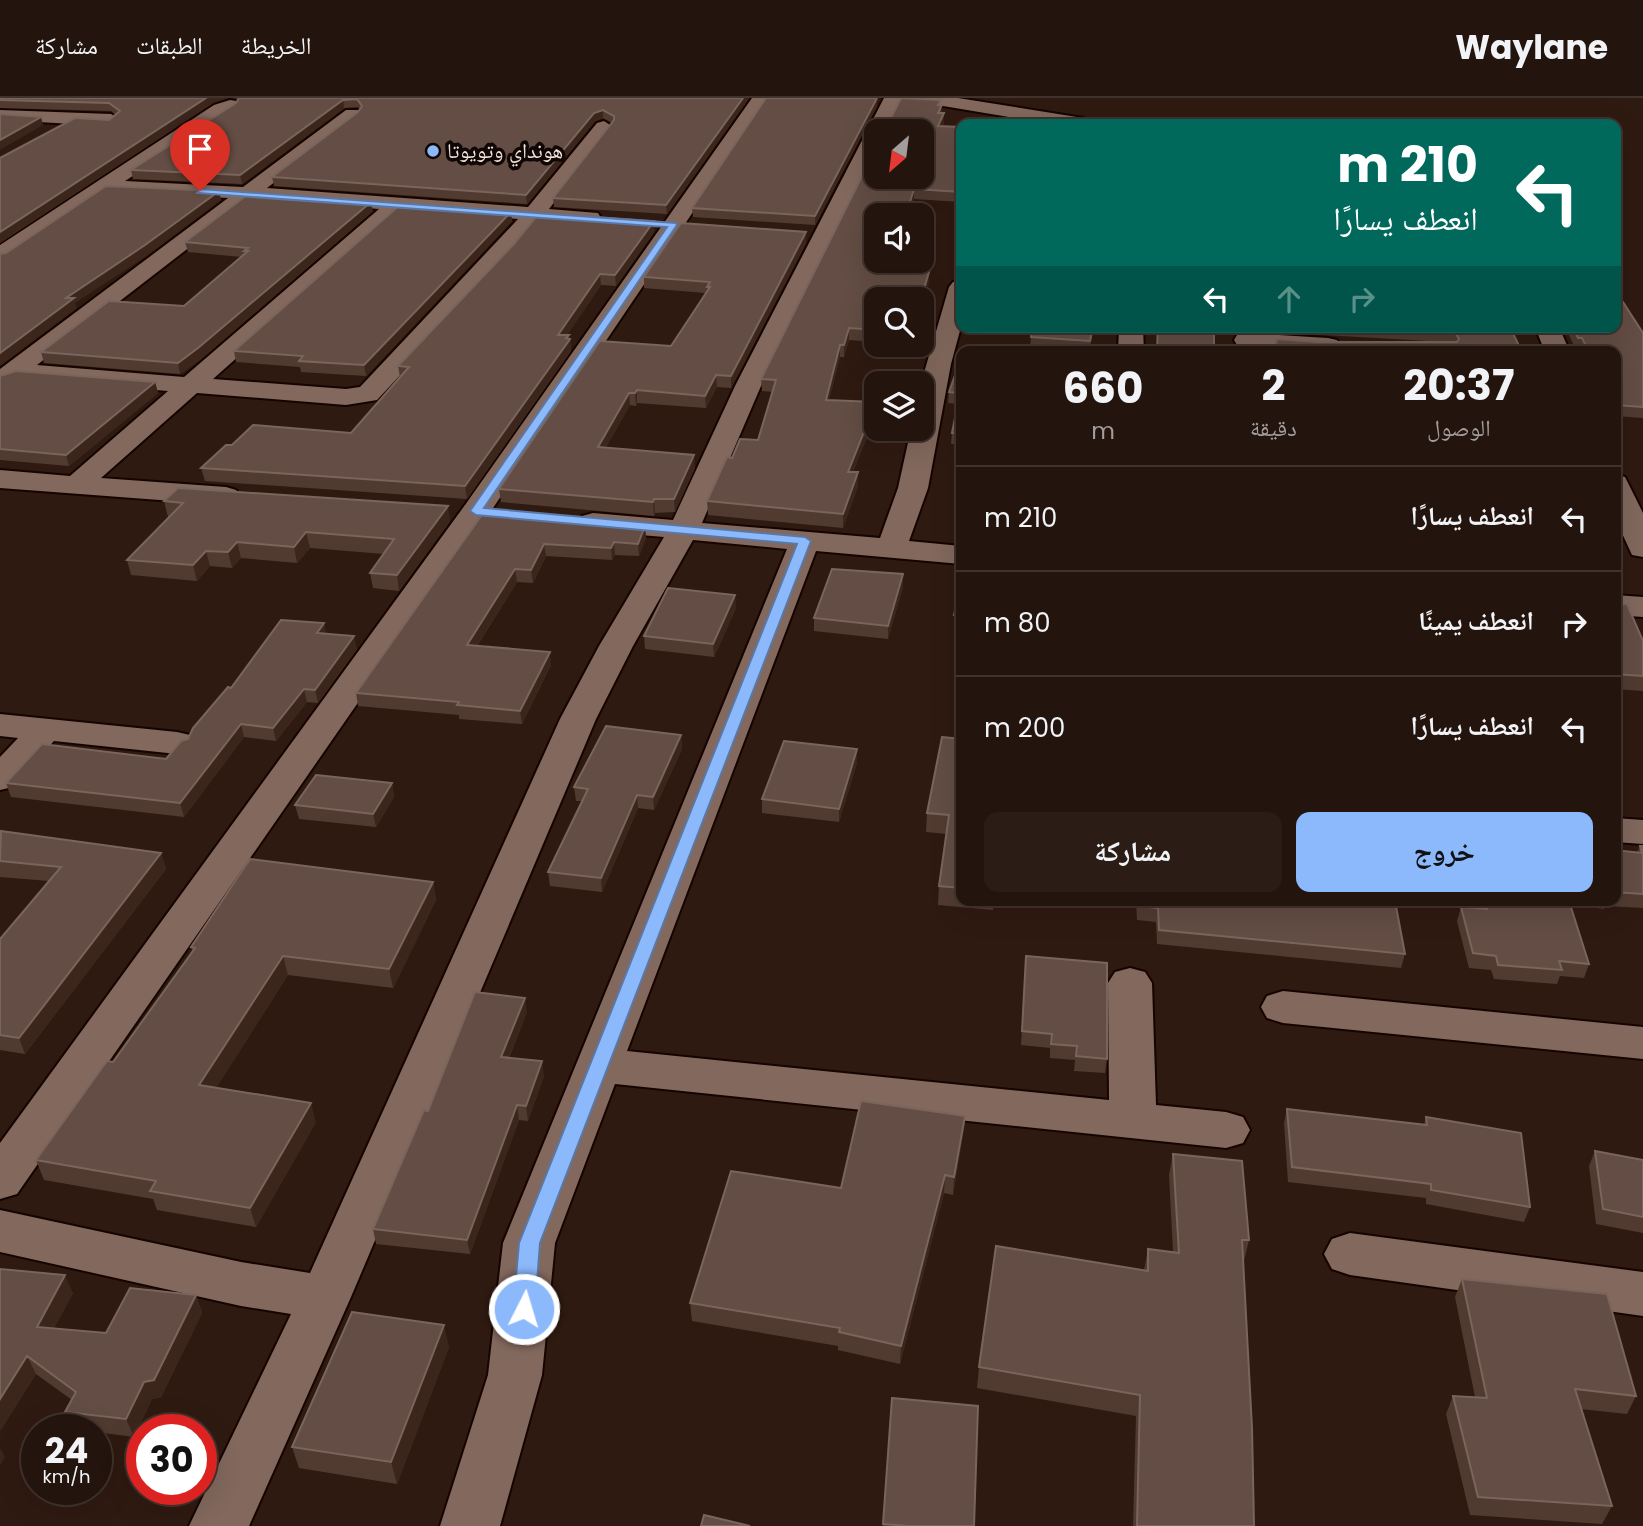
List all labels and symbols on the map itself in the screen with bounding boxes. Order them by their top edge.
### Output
pin [170,119,230,191]
north arrow [864,119,934,189]
place label: هونداي وتويوتا [447,136,563,167]
marker: هونداي وتويوتا [425,143,441,159]
position arrow [487,1272,561,1346]
speed limit sign: 30 [126,1414,217,1505]

